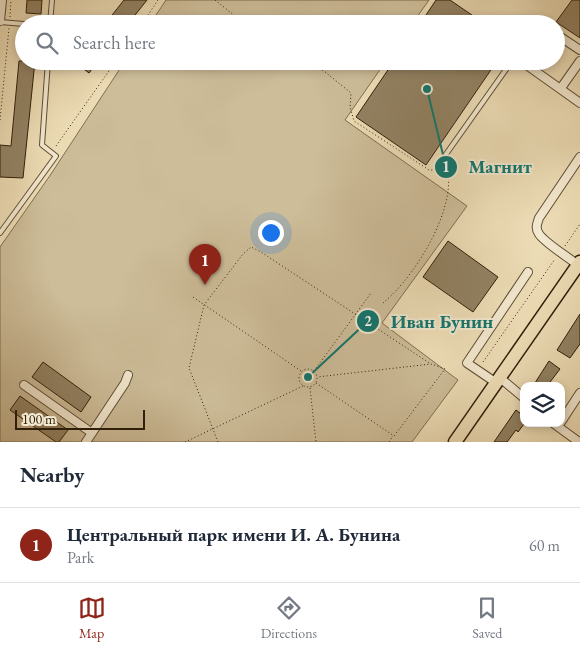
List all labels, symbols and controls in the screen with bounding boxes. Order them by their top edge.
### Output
search box [15,15,565,70]
icon: search [33,29,61,57]
text: Search here [73,30,155,55]
callout: Магнит [433,150,542,184]
text: Магнит [468,154,532,179]
text: 1 [442,157,450,176]
your location [258,220,284,246]
pin: 1 [189,244,221,285]
callout: Иван Бунин [355,304,503,338]
text: Иван Бунин [391,309,493,334]
text: 2 [364,311,372,330]
map controls [520,382,565,427]
button: layers [520,382,565,427]
scale bar [15,407,145,430]
text: 100 m [22,410,56,428]
text: Nearby [20,461,84,488]
text: Центральный парк имени И. А. Бунина [67,522,400,547]
text: 1 [32,535,40,556]
text: 60 m [529,535,560,556]
text: Park [67,547,94,568]
tab: Map [78,594,106,642]
tab: Directions [261,594,317,642]
tab: Saved [472,594,502,642]

